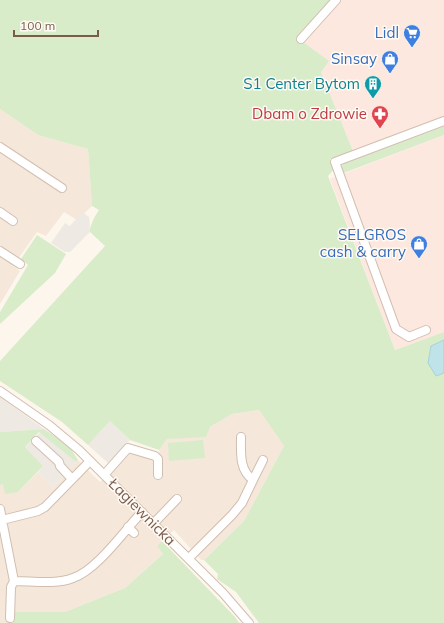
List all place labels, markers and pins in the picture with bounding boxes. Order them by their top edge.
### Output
place label: Lidl [375,23,399,42]
supermarket icon: Lidl [402,23,422,48]
place label: Sinsay [331,49,377,68]
shop icon: Sinsay [380,49,400,74]
place label: S1 Center Bytom [243,74,360,93]
building icon: S1 Center Bytom [363,74,383,99]
place label: Dbam o Zdrowie [252,104,367,123]
pharmacy icon: Dbam o Zdrowie [370,104,390,129]
place label: SELGROS cash & carry [320,225,406,261]
shop icon: SELGROS cash & carry [409,234,429,259]

